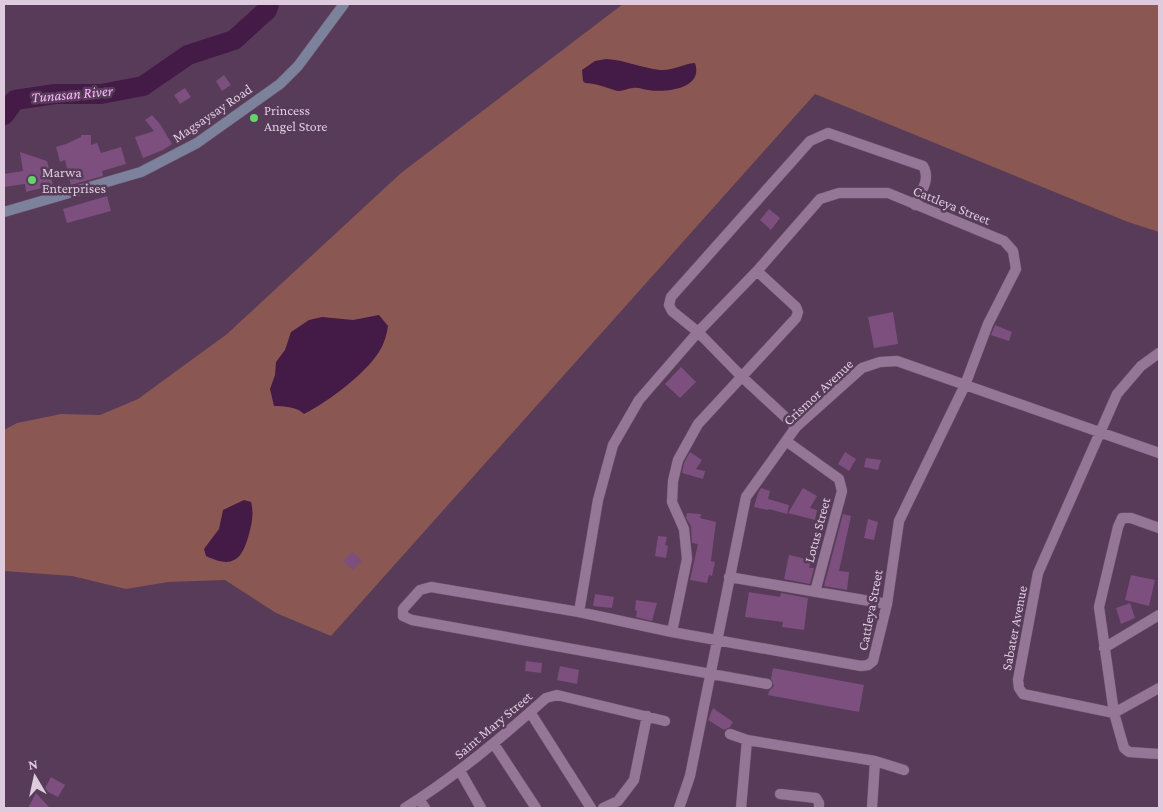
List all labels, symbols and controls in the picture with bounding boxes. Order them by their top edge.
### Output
street label: Magsaysay Road [169,80,255,145]
water label: Tunasan River [31,82,114,106]
place label: Princess Angel Store [264,102,328,134]
marker: Princess Angel Store [248,112,260,124]
place label: Marwa Enterprises [42,164,106,196]
marker: Marwa Enterprises [26,174,38,186]
street label: Cattleya Street [911,182,993,228]
street label: Crismor Avenue [780,356,856,428]
street label: Lotus Street [801,495,833,564]
street label: Cattleya Street [854,568,886,652]
street label: Sabater Avenue [998,584,1030,672]
street label: Saint Mary Street [451,688,535,762]
north arrow [10,752,60,802]
text: N [27,755,39,773]

